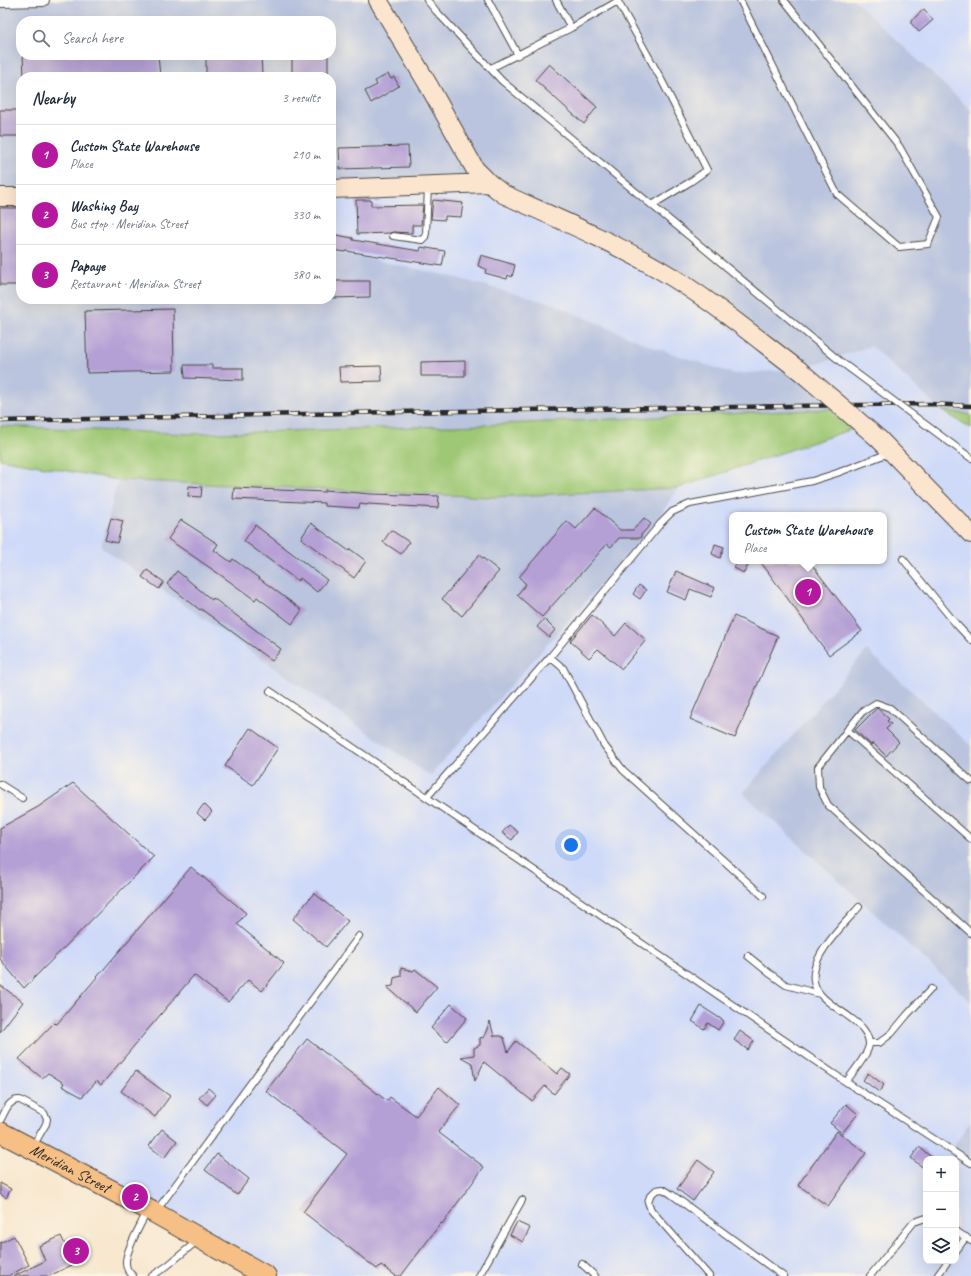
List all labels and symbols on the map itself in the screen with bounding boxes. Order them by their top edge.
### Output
pin: 1 [795,577,821,607]
your location [561,835,581,855]
street label: Meridian Street [26,1139,116,1199]
pin: 2 [122,1182,148,1212]
pin: 3 [63,1236,89,1266]

